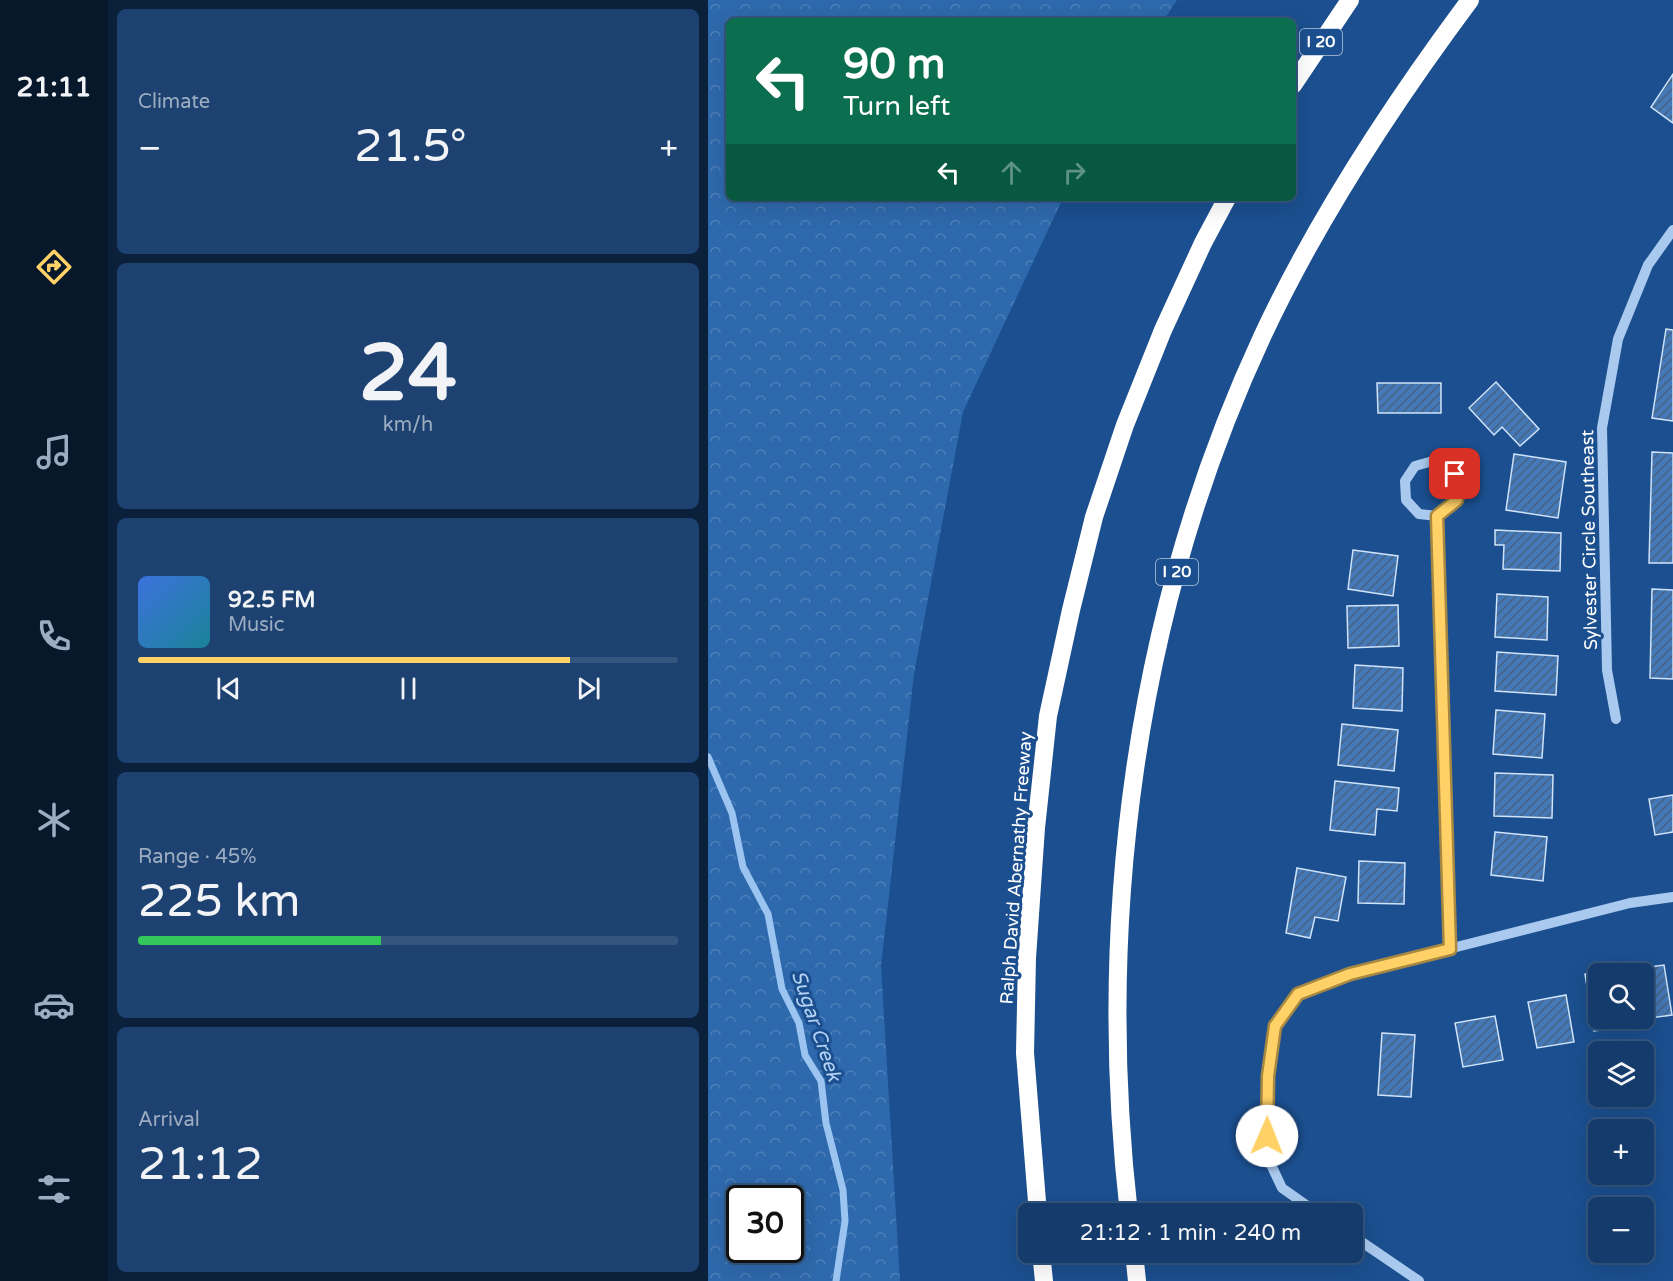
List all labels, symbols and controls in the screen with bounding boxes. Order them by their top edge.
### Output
road number: I 20 [1300,29,1342,55]
text: 90 m [843,39,945,90]
icon: left [744,42,822,120]
text: 21:11 [17,71,91,104]
text: Climate [138,90,210,114]
text: Turn left [843,90,950,123]
text: 21.5° [354,120,467,174]
text: − [138,129,162,168]
text: + [659,129,678,168]
icon: left [932,156,965,189]
icon: ahead [995,156,1028,189]
icon: right [1058,156,1091,189]
icon: directions [33,246,75,288]
text: 24 [359,327,457,421]
text: km/h [383,413,433,437]
street label: Sylvester Circle Southeast [1576,429,1602,650]
icon: music [33,431,75,473]
pin [1429,448,1480,499]
icon: arrive [1438,457,1471,490]
road number: I 20 [1156,559,1198,585]
text: 92.5 FM [228,587,316,613]
text: Music [228,613,284,637]
icon: phone [33,615,75,657]
icon: previous [212,672,245,705]
icon: pause [392,672,425,705]
icon: next [572,672,605,705]
street label: Ralph David Abernathy Freeway [995,730,1037,1005]
icon: climate [33,799,75,841]
text: Range · 45% [138,845,257,869]
text: 225 km [138,875,300,929]
map controls [1588,963,1654,1263]
button: search [1588,963,1654,1029]
water label: Sugar Creek [786,967,847,1087]
icon: car [33,984,75,1026]
button: layers [1588,1041,1654,1107]
position arrow [1235,1104,1299,1168]
text: Arrival [138,1108,200,1132]
button: + [1588,1119,1654,1185]
text: 21:12 [138,1138,263,1192]
icon: filters [33,1168,75,1210]
speed limit sign: 30 [726,1185,804,1263]
button: − [1588,1197,1654,1263]
text: 21:12 · 1 min · 240 m [1080,1220,1301,1246]

